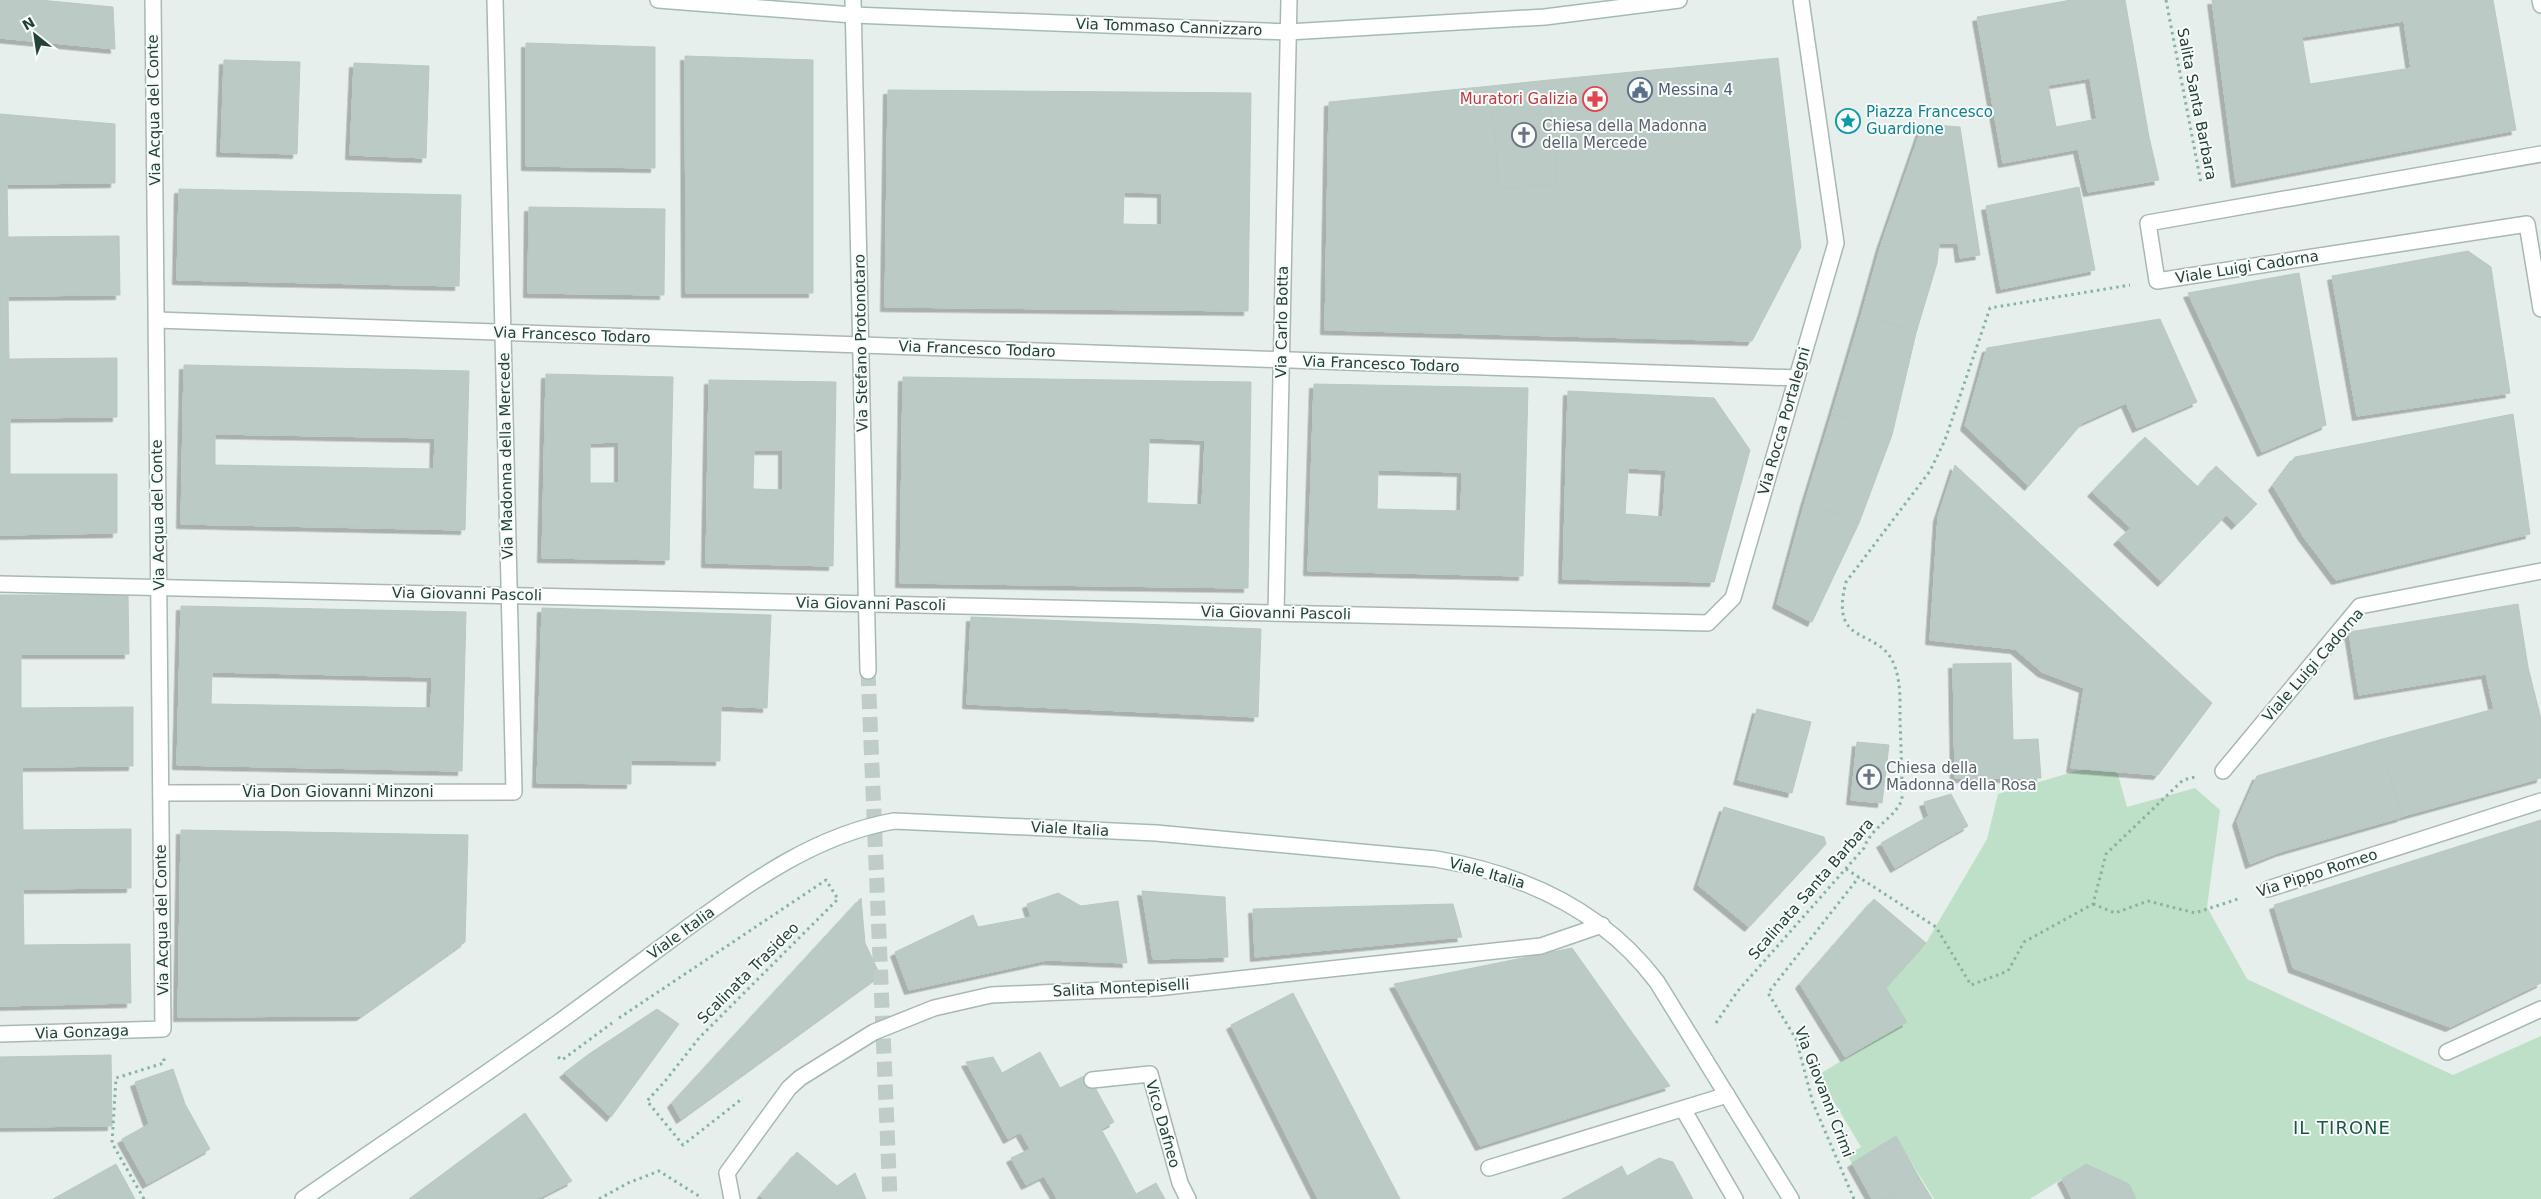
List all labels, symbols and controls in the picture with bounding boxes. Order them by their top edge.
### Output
north arrow [10,10,60,60]
text: N [19,14,38,34]
street label: Via Tommaso Cannizzaro [1075,15,1263,39]
street label: Salita Santa Barbara [2173,26,2221,182]
street label: Via Acqua del Conte [144,34,164,186]
public building icon: Messina 4 [1627,77,1653,103]
place label: Messina 4 [1658,81,1733,99]
pharmacy icon: Muratori Galizia [1582,86,1608,112]
place label: Muratori Galizia [1460,90,1578,108]
place label: Piazza Francesco Guardione [1866,103,1993,138]
place icon: Piazza Francesco Guardione [1835,108,1861,134]
place label: Chiesa della Madonna della Mercede [1542,117,1707,152]
church icon: Chiesa della Madonna della Mercede [1511,122,1537,148]
street label: Viale Luigi Cadorna [2174,247,2320,287]
street label: Via Stefano Protonotaro [850,254,872,432]
street label: Via Carlo Botta [1272,266,1292,378]
street label: Via Francesco Todaro [493,323,651,347]
street label: Via Francesco Todaro [898,337,1056,361]
street label: Via Rocca Portalegni [1754,345,1814,497]
street label: Via Madonna della Mercede [495,352,517,560]
street label: Via Francesco Todaro [1302,352,1460,376]
street label: Via Acqua del Conte [148,439,168,591]
street label: Via Giovanni Pascoli [392,584,542,604]
street label: Via Giovanni Pascoli [796,594,946,614]
street label: Via Giovanni Pascoli [1201,603,1351,623]
street label: Viale Luigi Cadorna [2259,605,2367,725]
place label: Chiesa della Madonna della Rosa [1886,759,2037,794]
church icon: Chiesa della Madonna della Rosa [1856,764,1882,790]
street label: Via Don Giovanni Minzoni [242,783,434,801]
street label: Scalinata Santa Barbara [1745,815,1877,963]
street label: Viale Italia [1030,818,1110,840]
street label: Via Acqua del Conte [152,844,172,996]
street label: Via Pippo Romeo [2254,845,2380,901]
street label: Viale Italia [1447,854,1527,892]
street label: Viale Italia [644,903,718,963]
street label: Scalinata Trasideo [694,919,802,1027]
street label: Salita Montepiselli [1052,975,1190,1001]
street label: Via Gonzaga [35,1021,129,1043]
street label: Via Giovanni Crimi [1791,1024,1857,1160]
street label: Vico Dafneo [1142,1078,1184,1170]
district label: IL TIRONE [2293,1117,2391,1138]

